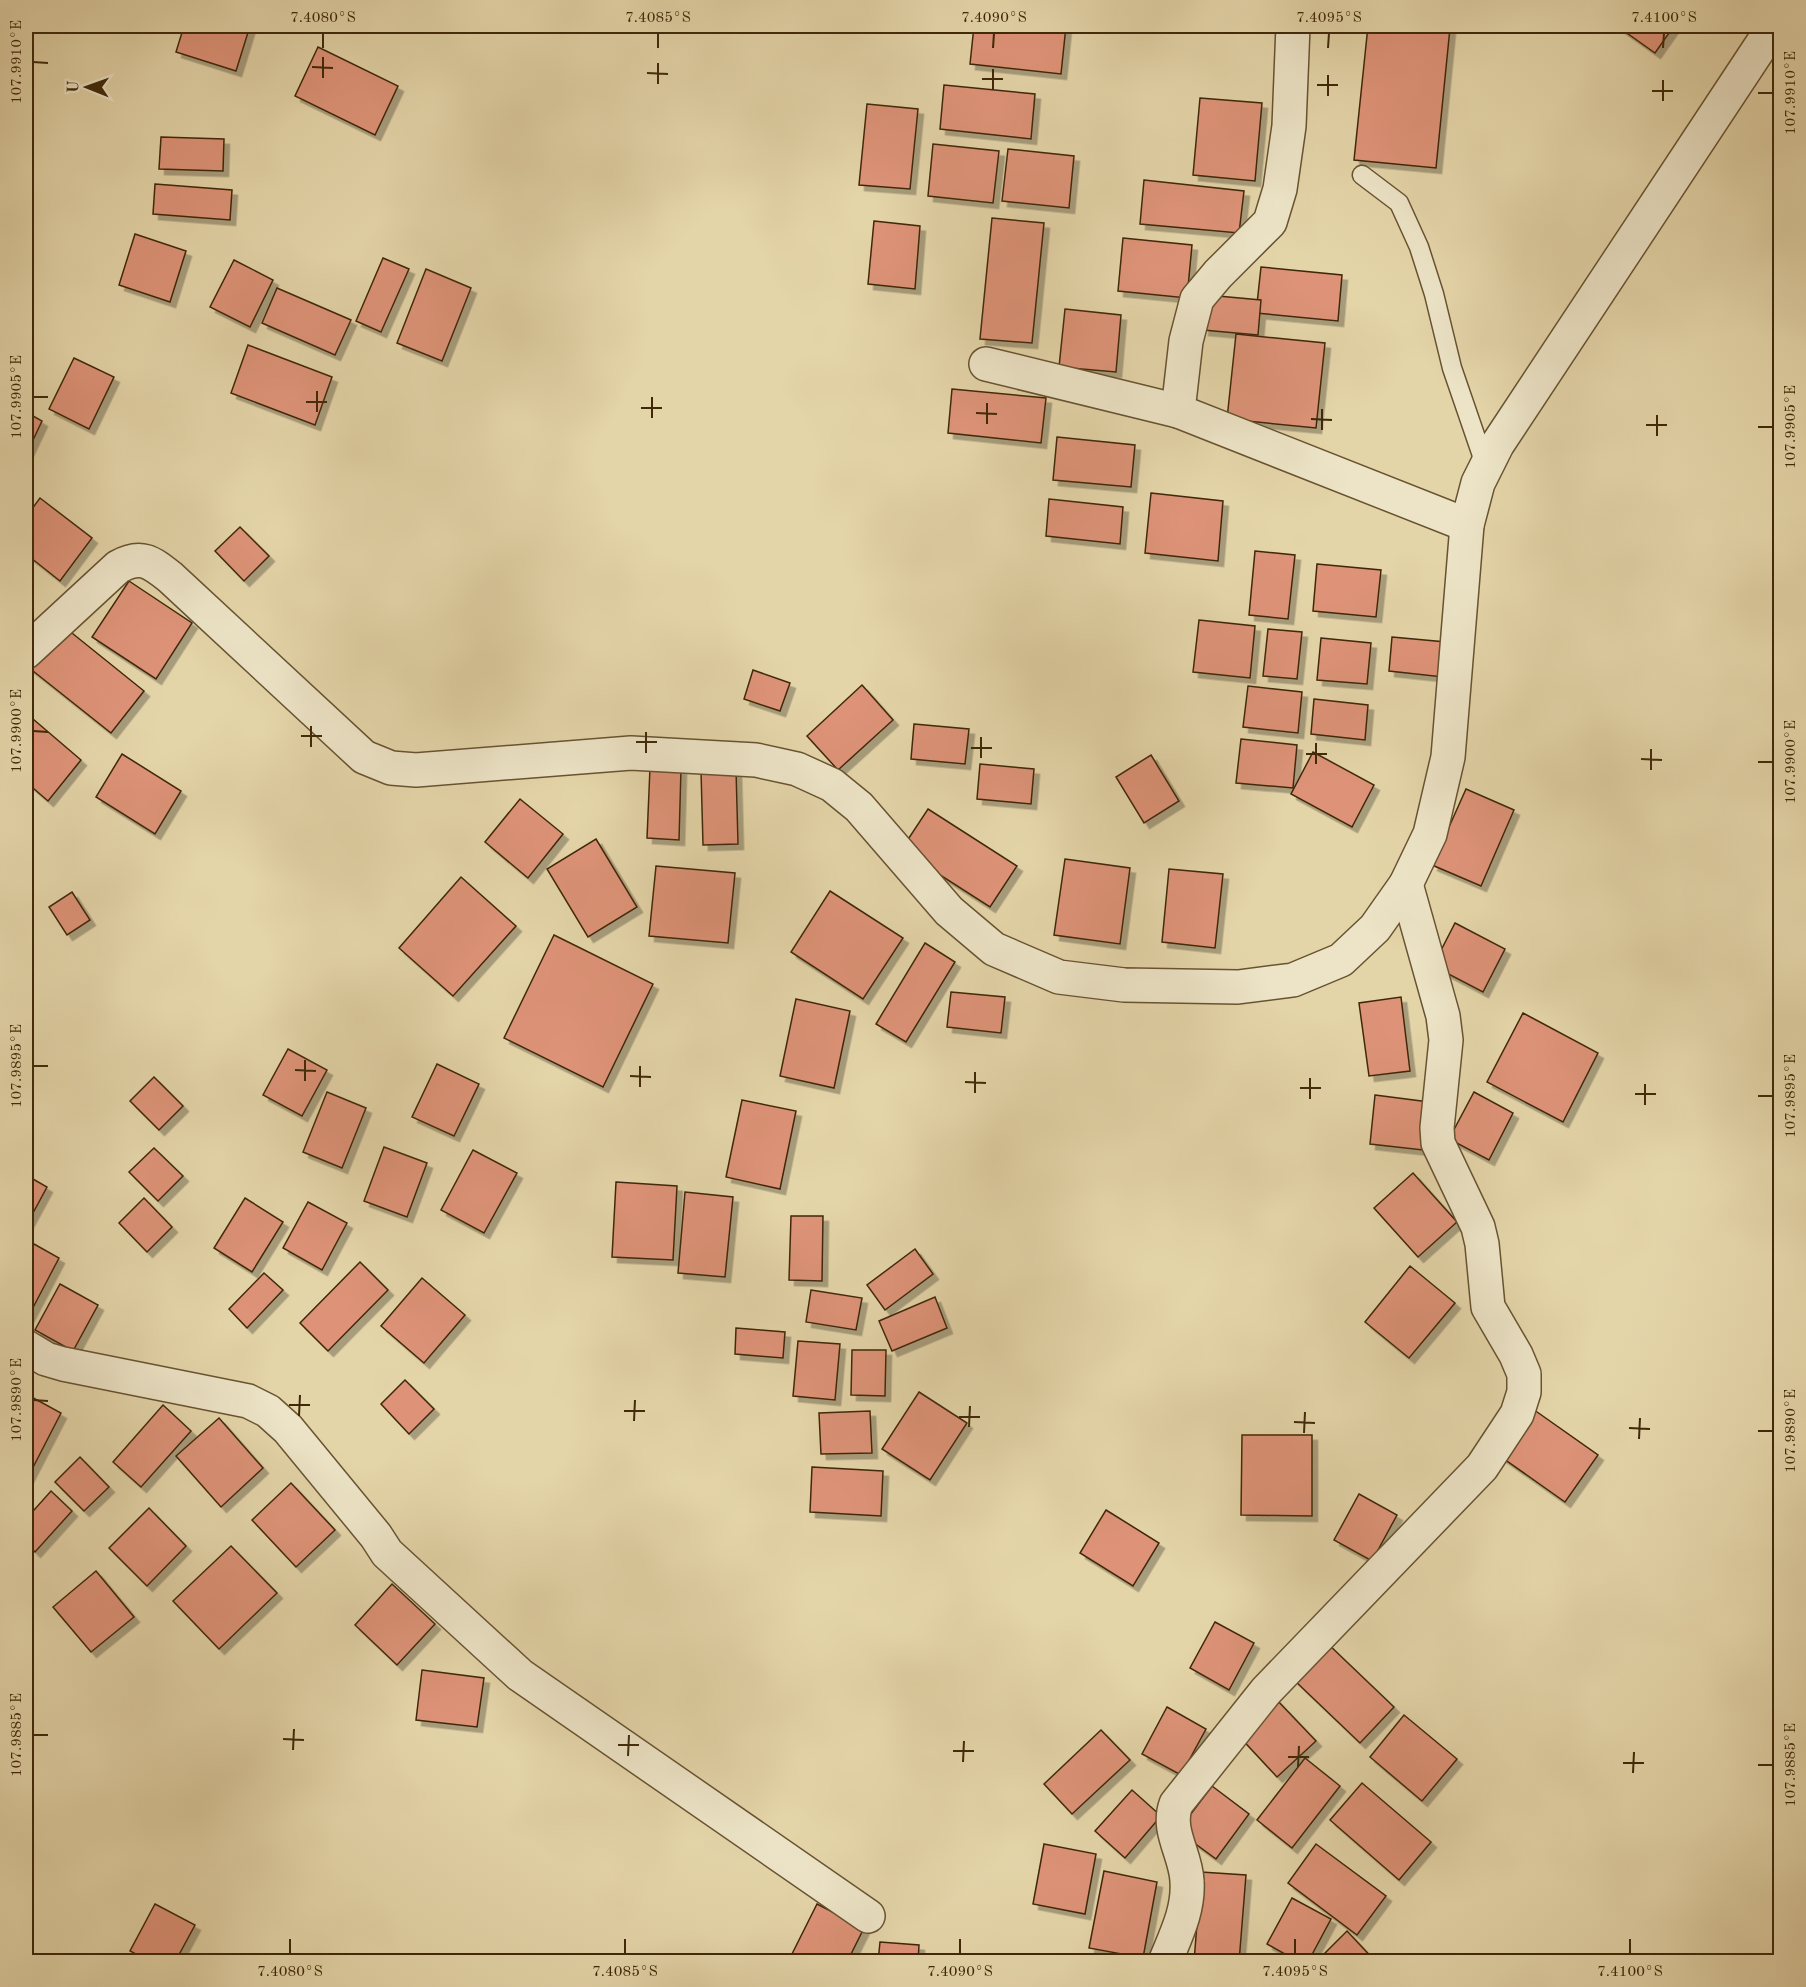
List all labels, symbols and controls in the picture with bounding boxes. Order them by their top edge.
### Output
text: 7.4080°S [290,11,356,26]
text: 7.4085°S [625,11,691,26]
text: 7.4090°S [961,11,1027,26]
text: 7.4095°S [1296,11,1362,26]
text: 7.4100°S [1631,11,1697,26]
text: 107.9910°E [10,20,25,104]
text: 107.9910°E [1784,51,1799,135]
north arrow [57,57,117,117]
text: U [66,80,82,93]
text: 107.9905°E [10,355,25,439]
text: 107.9905°E [1784,385,1799,469]
text: 107.9900°E [10,689,25,773]
text: 107.9900°E [1784,720,1799,804]
text: 107.9895°E [10,1024,25,1108]
text: 107.9895°E [1784,1054,1799,1138]
text: 107.9890°E [10,1358,25,1442]
text: 107.9890°E [1784,1389,1799,1473]
text: 107.9885°E [10,1693,25,1777]
text: 107.9885°E [1784,1723,1799,1807]
text: 7.4080°S [257,1965,323,1980]
text: 7.4085°S [592,1965,658,1980]
text: 7.4090°S [927,1965,993,1980]
text: 7.4095°S [1262,1965,1328,1980]
text: 7.4100°S [1597,1965,1663,1980]

